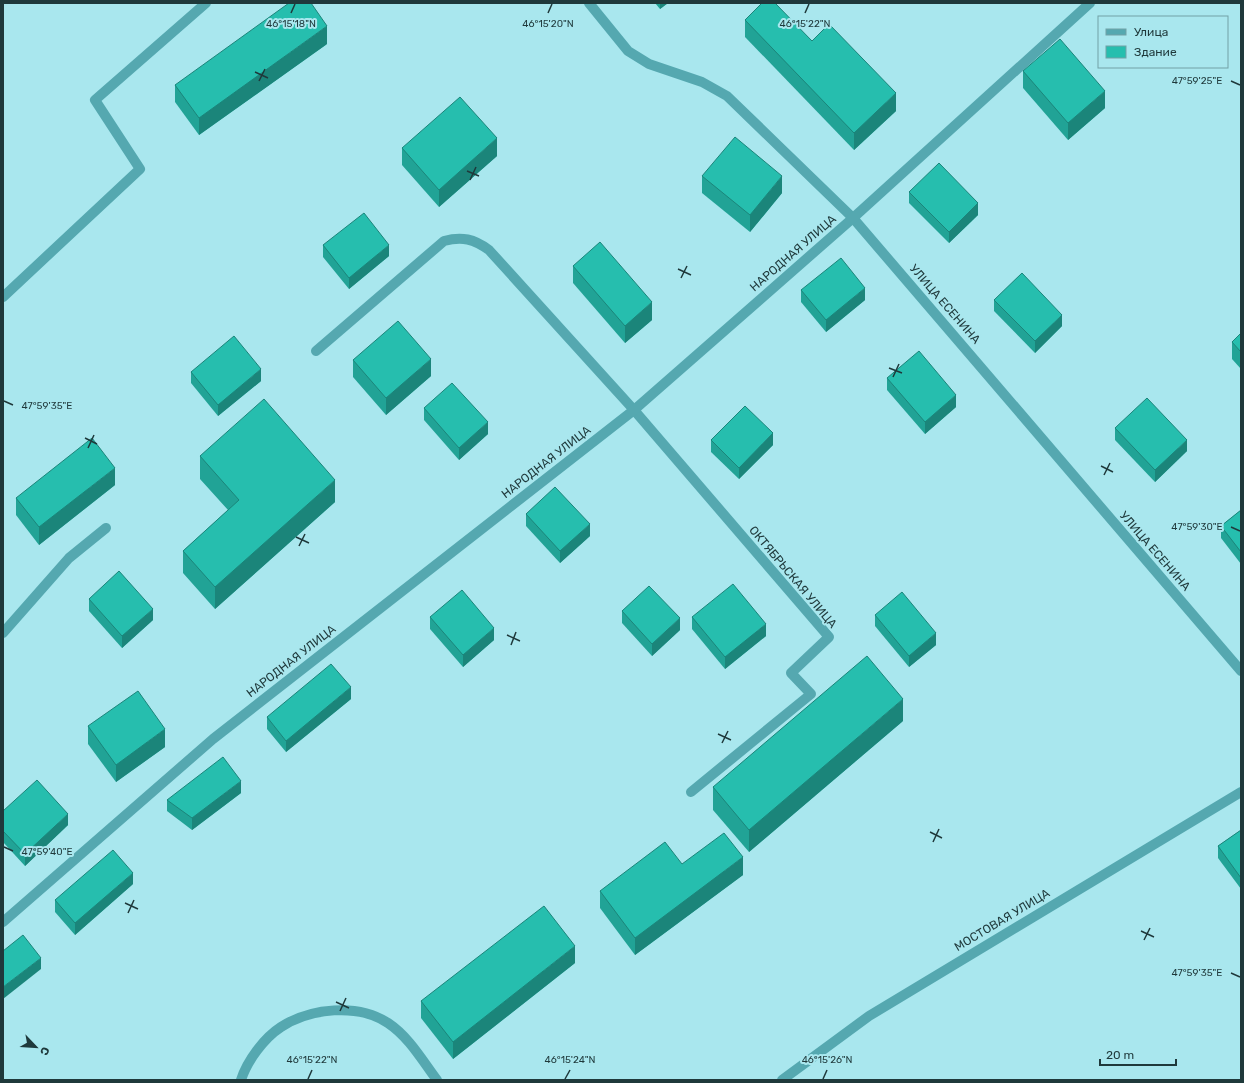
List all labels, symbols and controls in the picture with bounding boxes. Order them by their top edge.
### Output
legend [1098,16,1228,68]
text: 46°15'18"N [266,18,316,30]
text: 46°15'20"N [522,18,574,30]
text: 46°15'22"N [780,18,831,30]
text: Улица [1134,25,1168,39]
text: Здание [1134,45,1177,59]
text: 47°59'25"E [1172,75,1222,87]
street label: НАРОДНАЯ УЛИЦА [747,212,839,294]
street label: УЛИЦА ЕСЕНИНА [907,262,983,346]
text: 47°59'35"E [22,400,72,412]
street label: НАРОДНАЯ УЛИЦА [499,423,593,501]
street label: УЛИЦА ЕСЕНИНА [1117,509,1193,593]
text: 47°59'30"E [1171,521,1223,533]
street label: ОКТЯБРЬСКАЯ УЛИЦА [746,523,840,631]
street label: НАРОДНАЯ УЛИЦА [244,622,338,700]
text: 47°59'40"E [22,846,72,858]
street label: МОСТОВАЯ УЛИЦА [952,886,1052,954]
text: 47°59'35"E [1172,967,1222,979]
north arrow [16,1027,56,1067]
scale bar [1100,1041,1176,1067]
text: С [37,1045,52,1058]
text: 20 m [1106,1048,1134,1062]
text: 46°15'22"N [287,1054,338,1066]
text: 46°15'24"N [545,1054,596,1066]
text: 46°15'26"N [802,1054,852,1066]

